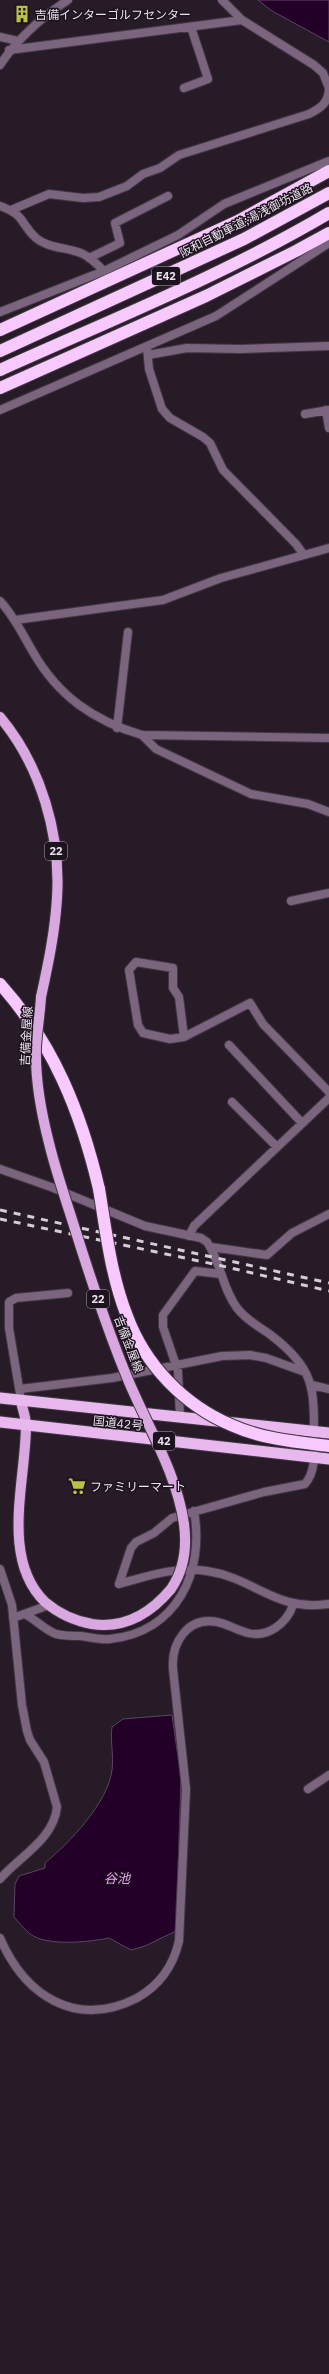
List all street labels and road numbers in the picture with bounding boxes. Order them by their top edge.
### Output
street label: 阪和自動車道;湯浅御坊道路 [177,180,315,260]
road number: E42 [152,267,180,285]
road number: 22 [45,842,67,860]
street label: 吉備金屋線 [17,1006,35,1066]
road number: 22 [87,1290,109,1308]
street label: 吉備金屋線 [111,1313,147,1375]
street label: 国道42号 [92,1413,144,1433]
road number: 42 [153,1432,175,1450]

